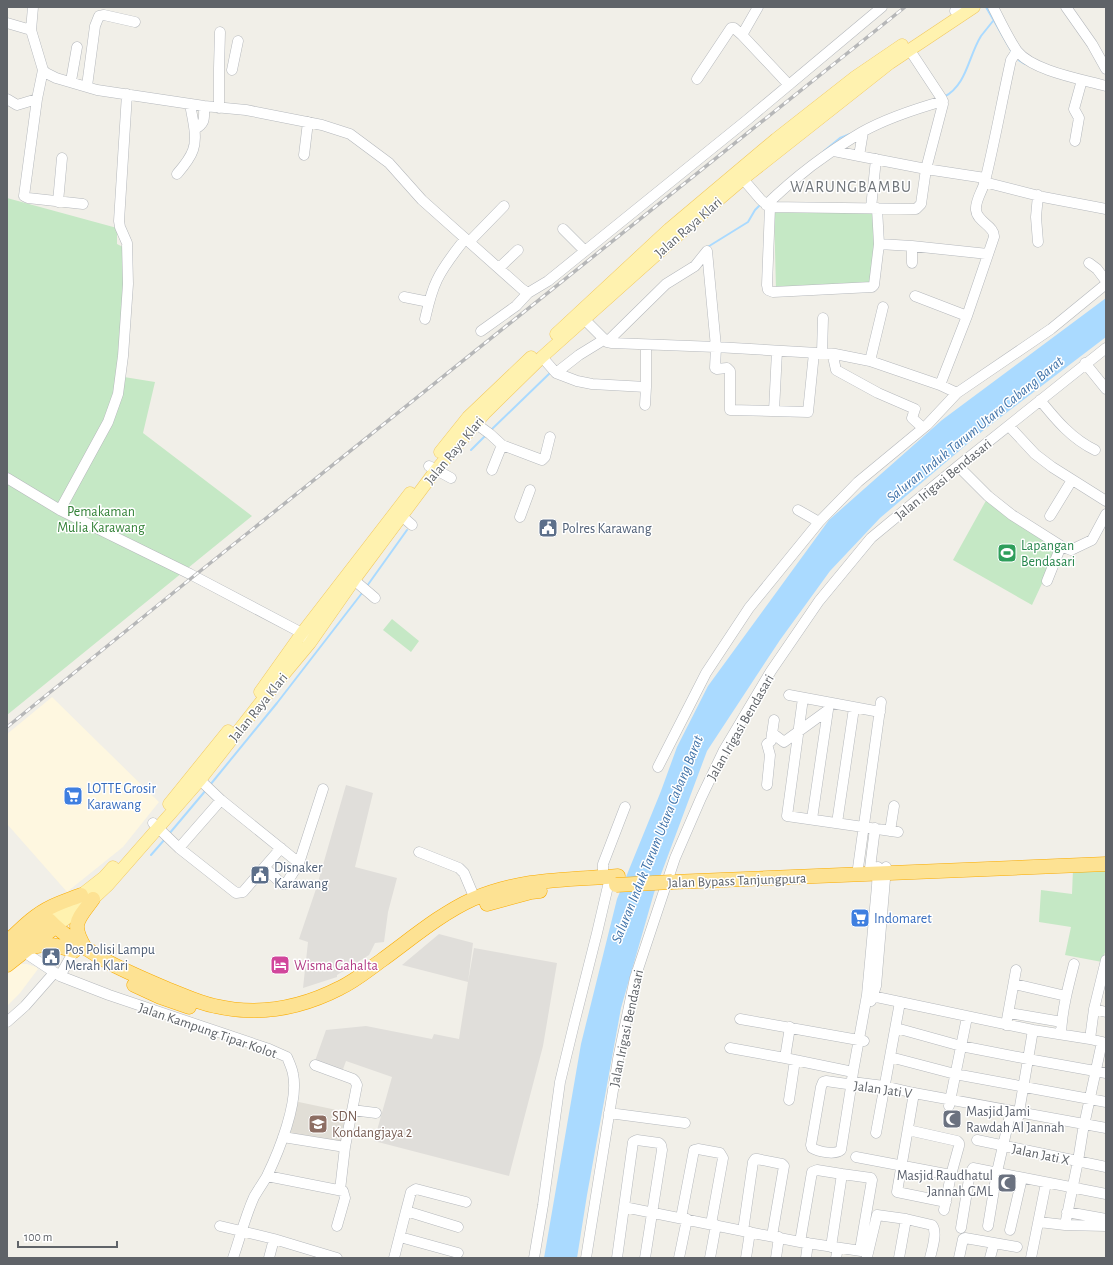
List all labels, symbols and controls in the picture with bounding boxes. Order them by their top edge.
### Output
district label: WARUNGBAMBU [790,179,912,195]
street label: Jalan Raya Klari [653,195,725,260]
water label: Saluran Induk Tarum Utara Cabang Barat [884,353,1067,505]
street label: Jalan Raya Klari [423,414,487,487]
street label: Jalan Irigasi Bendasari [893,437,994,523]
park label: Pemakaman Mulia Karawang [57,505,145,535]
public building icon: Polres Karawang [537,517,559,539]
place label: Polres Karawang [562,522,652,536]
place label: Lapangan Bendasari [1021,539,1075,569]
sports icon: Lapangan Bendasari [996,542,1018,564]
street label: Jalan Raya Klari [227,671,290,744]
street label: Jalan Irigasi Bendasari [705,672,777,783]
water label: Saluran Induk Tarum Utara Cabang Barat [609,733,706,945]
place label: LOTTE Grosir Karawang [87,782,157,812]
supermarket icon: LOTTE Grosir Karawang [62,785,84,807]
place label: Disnaker Karawang [274,861,328,891]
public building icon: Disnaker Karawang [249,864,271,886]
street label: Jalan Bypass Tanjungpura [667,872,807,890]
supermarket icon: Indomaret [849,907,871,929]
place label: Indomaret [874,912,932,926]
place label: Pos Polisi Lampu Merah Klari [65,943,155,973]
public building icon: Pos Polisi Lampu Merah Klari [40,946,62,968]
hotel icon: Wisma Gahalta [269,954,291,976]
place label: Wisma Gahalta [294,959,378,973]
street label: Jalan Irigasi Bendasari [608,968,646,1088]
street label: Jalan Kampung Tipar Kolot [137,1001,279,1061]
street label: Jalan Jati V [853,1079,913,1101]
place label: Masjid Jami Rawdah Al Jannah [966,1105,1065,1135]
mosque icon: Masjid Jami Rawdah Al Jannah [941,1108,963,1130]
place label: SDN Kondangjaya 2 [332,1110,412,1140]
school or university icon: SDN Kondangjaya 2 [307,1113,329,1135]
street label: Jalan Jati X [1011,1142,1071,1168]
place label: Masjid Raudhatul Jannah GML [897,1169,993,1199]
mosque icon: Masjid Raudhatul Jannah GML [996,1172,1018,1194]
scale bar [18,1223,117,1249]
text: 100 m [24,1231,52,1243]

